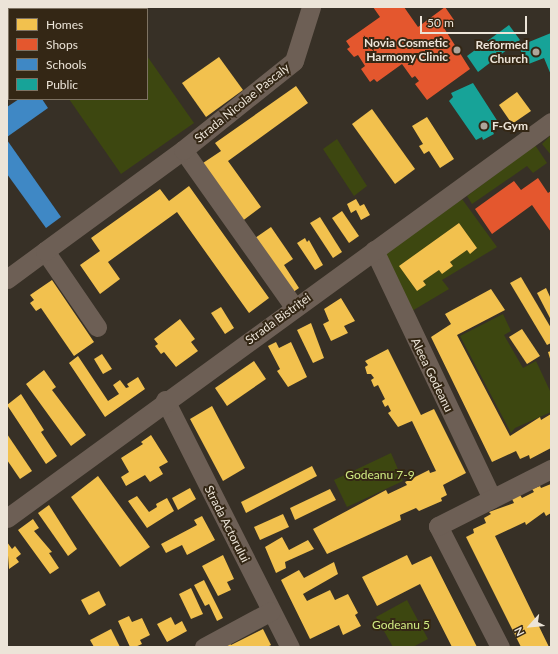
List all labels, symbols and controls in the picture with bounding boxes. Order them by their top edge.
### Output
legend [8,8,148,100]
scale bar [422,8,529,34]
text: 50 m [427,15,454,30]
text: Homes [46,17,83,32]
place label: Novia Cosmetic Harmony Clinic [364,36,448,64]
text: Shops [46,37,78,52]
place label: Reformed Church [476,38,528,66]
marker: Novia Cosmetic Harmony Clinic [451,44,463,56]
marker: Reformed Church [531,47,541,57]
text: Schools [46,57,87,72]
street label: Strada Nicolae Pascaly [192,60,292,146]
text: Public [46,77,78,92]
place label: F-Gym [492,119,528,133]
marker: F-Gym [479,121,489,131]
street label: Strada Bistriței [243,290,313,348]
street label: Aleea Godeanu [408,336,456,414]
park label: Godeanu 7-9 [345,468,415,482]
street label: Strada Actorului [201,483,253,565]
north arrow [510,606,550,646]
park label: Godeanu 5 [372,618,430,632]
text: N [511,625,527,638]

